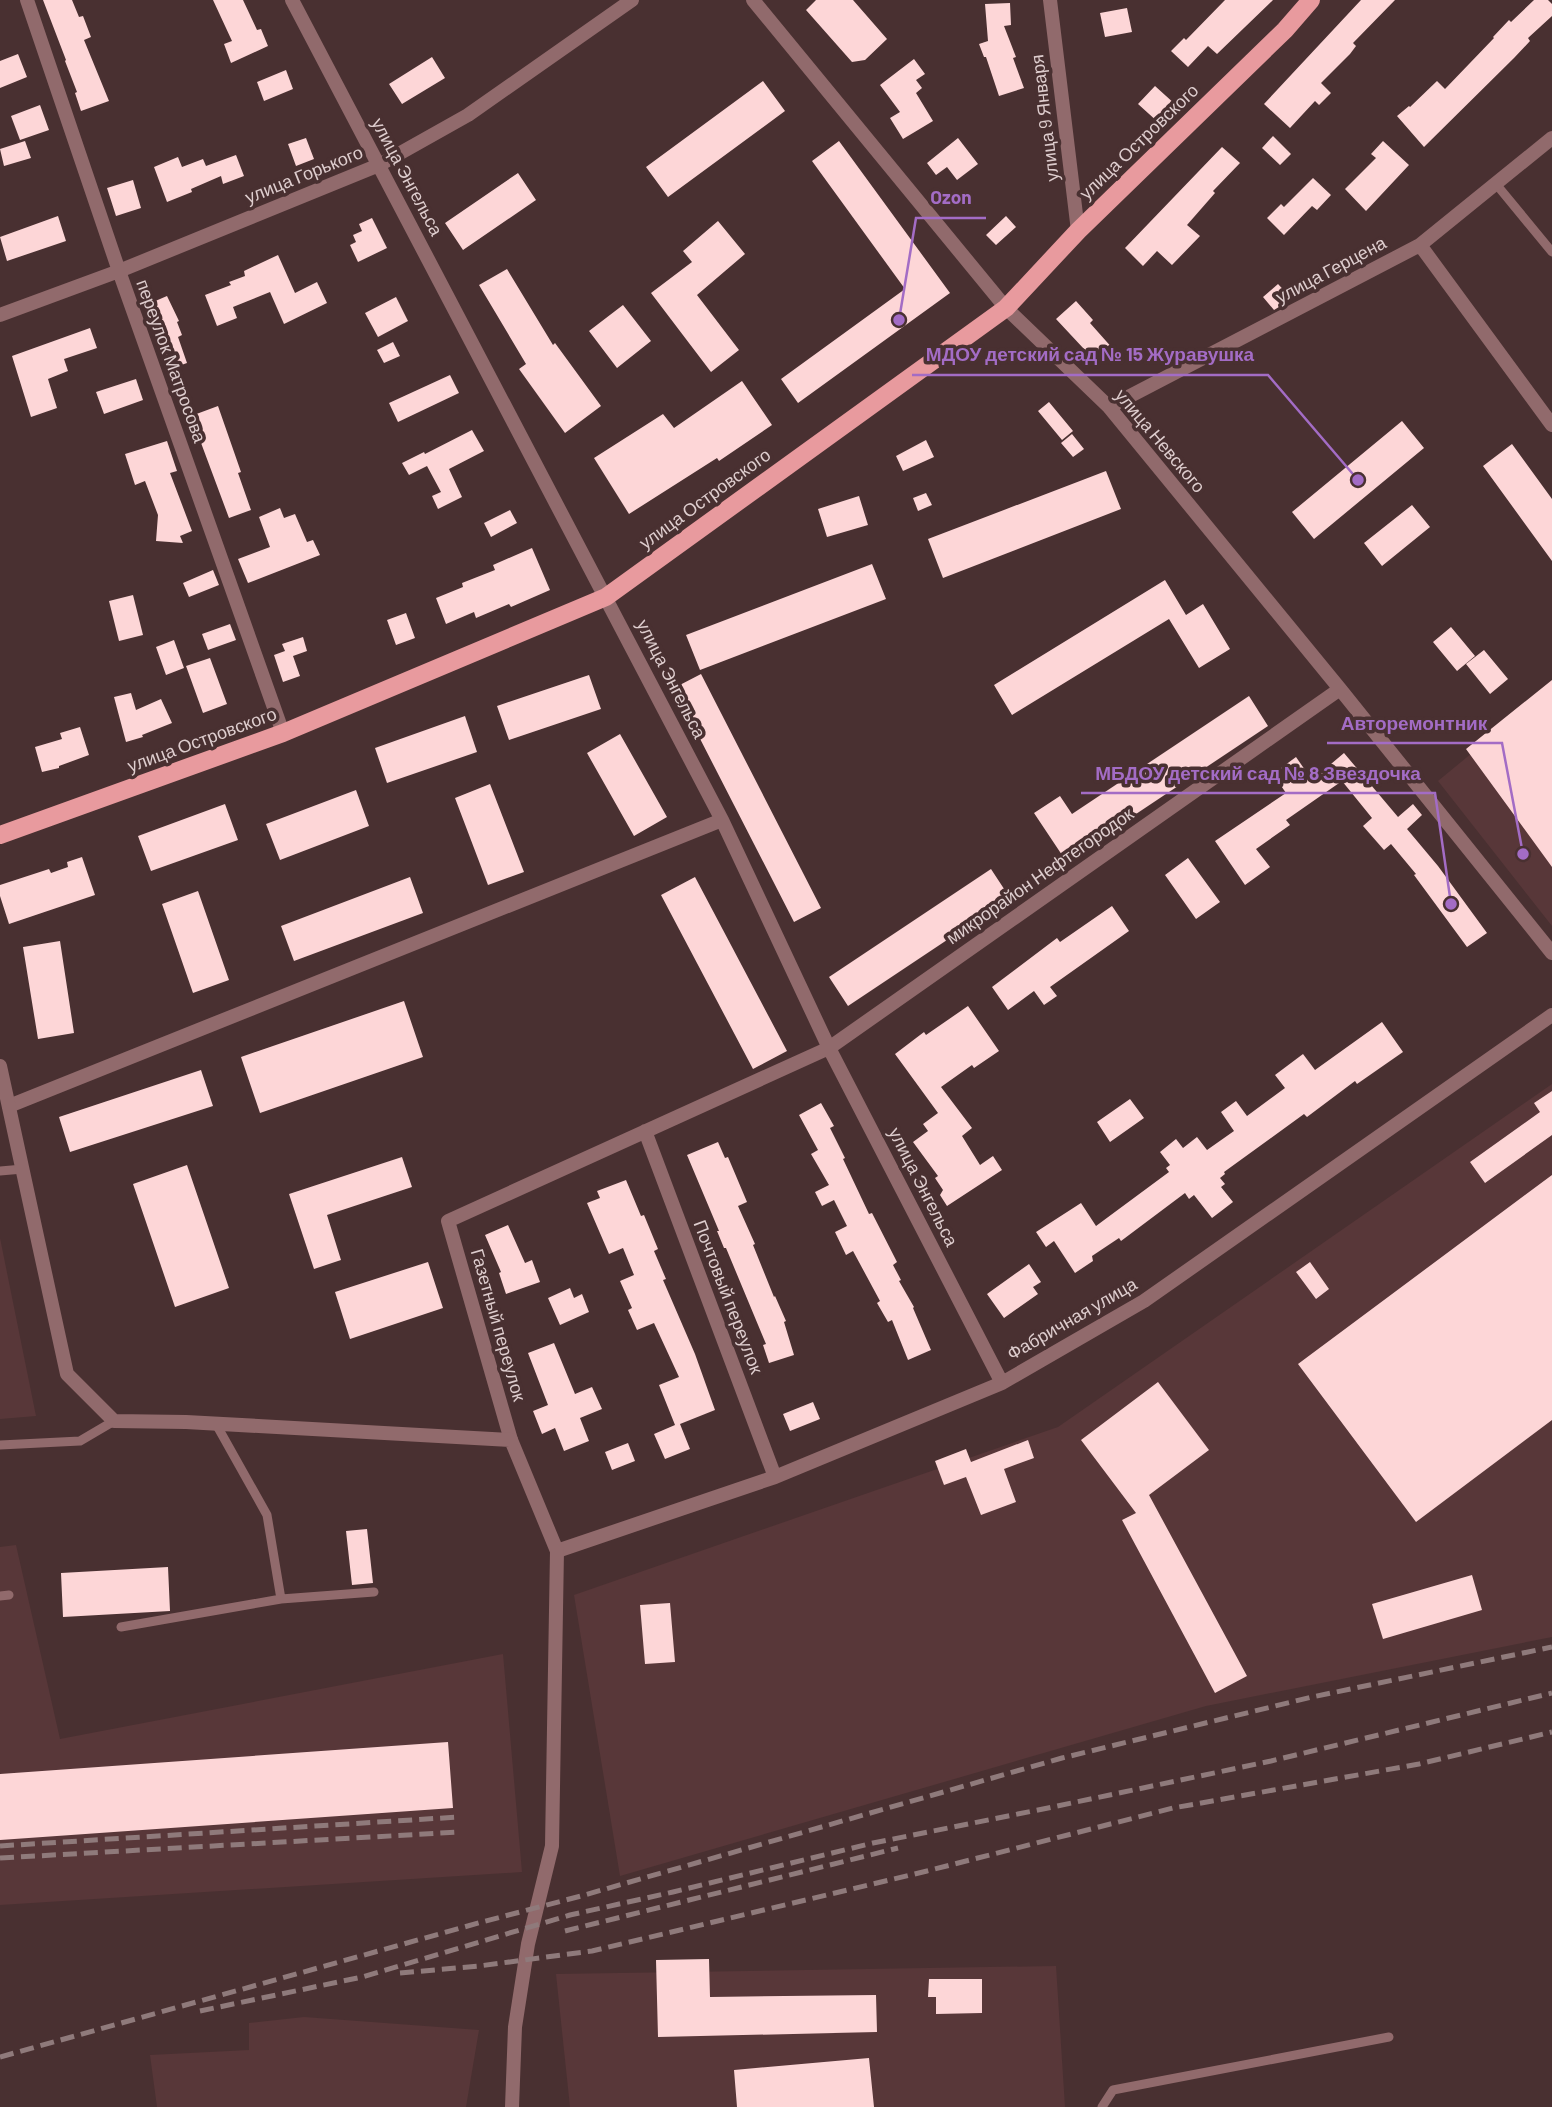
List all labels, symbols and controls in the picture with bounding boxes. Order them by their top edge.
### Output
street label: улица 9 Января [1025,53,1063,183]
street label: улица Островского [1074,79,1202,204]
street label: улица Энгельса [368,114,449,240]
street label: улица Горького [241,140,366,208]
callout: Ozon [916,178,986,218]
text: Ozon [930,185,972,208]
street label: улица Герцена [1272,230,1390,307]
street label: переулок Матросова [132,276,212,446]
callout: МДОУ детский сад № 15 Журавушка [912,335,1268,375]
text: МДОУ детский сад № 15 Журавушка [926,342,1255,365]
street label: улица Невского [1111,384,1211,497]
street label: улица Островского [634,443,774,553]
street label: улица Энгельса [632,615,712,743]
street label: улица Островского [124,702,279,776]
callout: Авторемонтник [1327,703,1502,743]
text: Авторемонтник [1341,711,1488,734]
callout: МБДОУ детский сад № 8 Звездочка [1081,753,1435,793]
text: МБДОУ детский сад № 8 Звездочка [1095,761,1421,784]
street label: микрорайон Нефтегородок [942,802,1137,948]
street label: улица Энгельса [884,1123,964,1251]
street label: Почтовый переулок [689,1217,768,1377]
street label: Газетный переулок [467,1246,531,1404]
street label: Фабричная улица [1003,1272,1141,1364]

